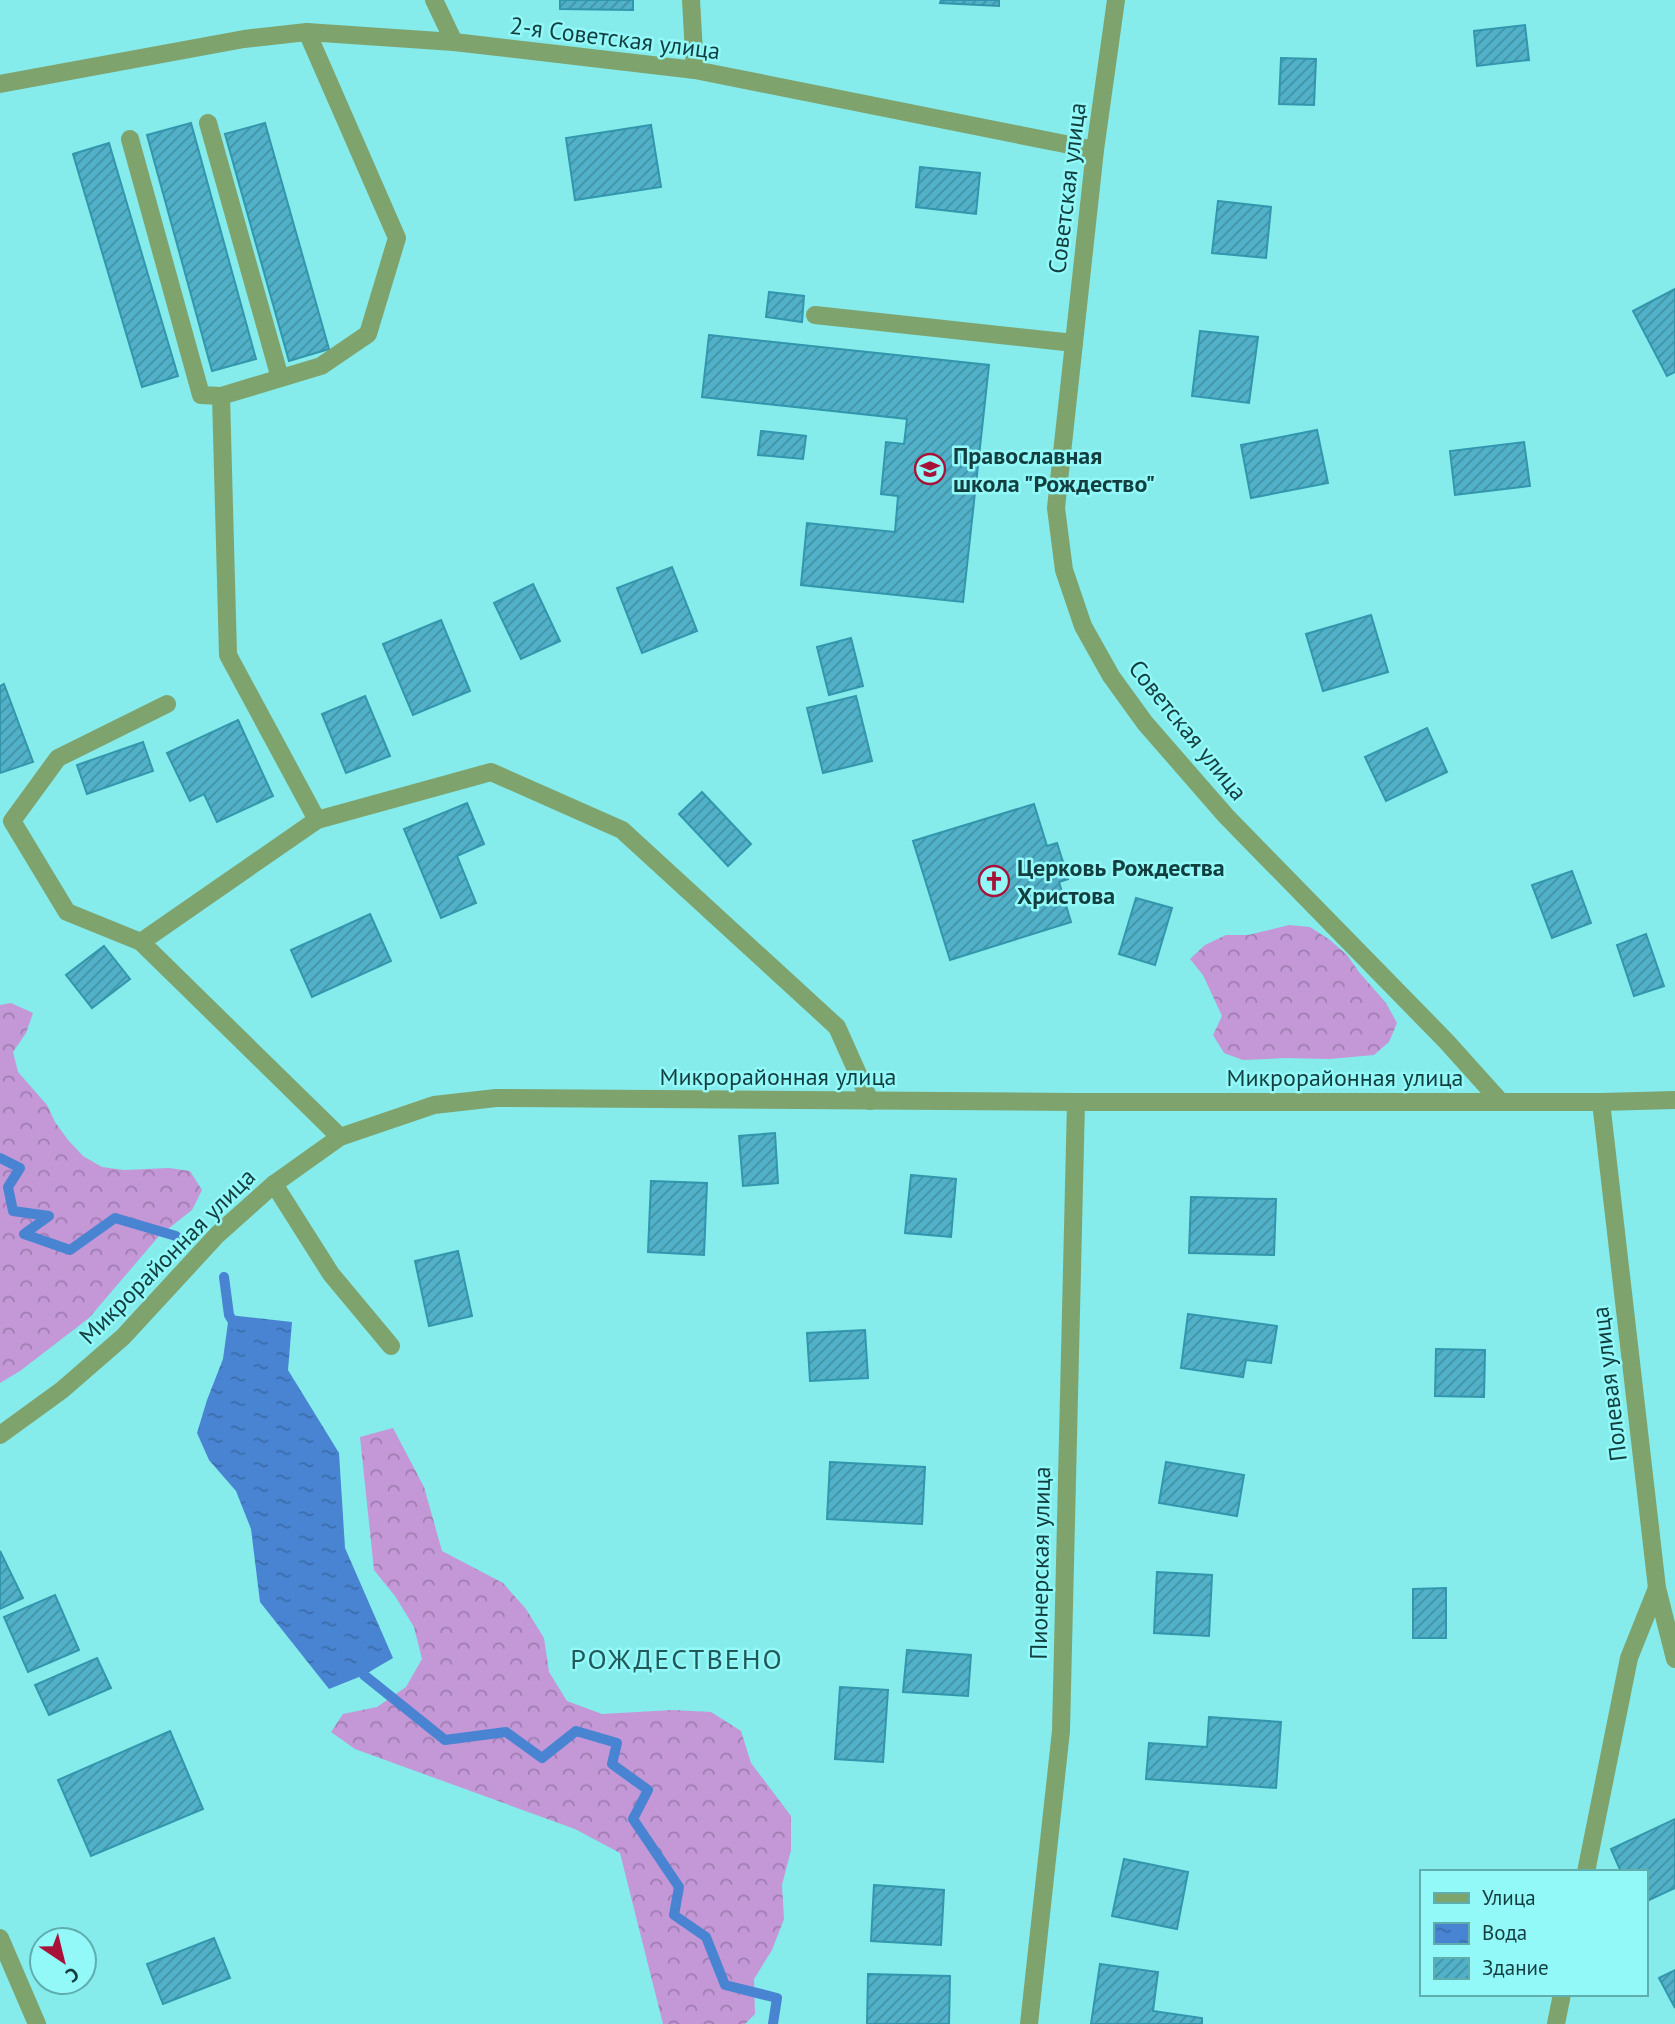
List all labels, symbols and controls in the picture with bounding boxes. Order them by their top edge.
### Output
street label: 2-я Советская улица [508,10,722,66]
street label: Советская улица [1041,101,1093,275]
place label: Православная школа "Рождество" [953,440,1155,499]
school or university icon: Православная школа "Рождество" [913,452,947,486]
street label: Советская улица [1122,653,1254,807]
place label: Церковь Рождества Христова [1017,852,1225,911]
church icon: Церковь Рождества Христова [977,864,1011,898]
street label: Микрорайонная улица [660,1061,896,1092]
street label: Микрорайонная улица [1227,1062,1463,1093]
street label: Микрорайонная улица [72,1161,262,1351]
street label: Полевая улица [1584,1305,1634,1463]
street label: Пионерская улица [1023,1466,1057,1660]
district label: РОЖДЕСТВЕНО [570,1640,784,1677]
legend [1420,1870,1647,1996]
text: Улица [1482,1884,1536,1911]
text: Вода [1482,1919,1527,1946]
north arrow [28,1926,98,1996]
text: Здание [1482,1954,1549,1981]
text: С [61,1962,84,1988]

